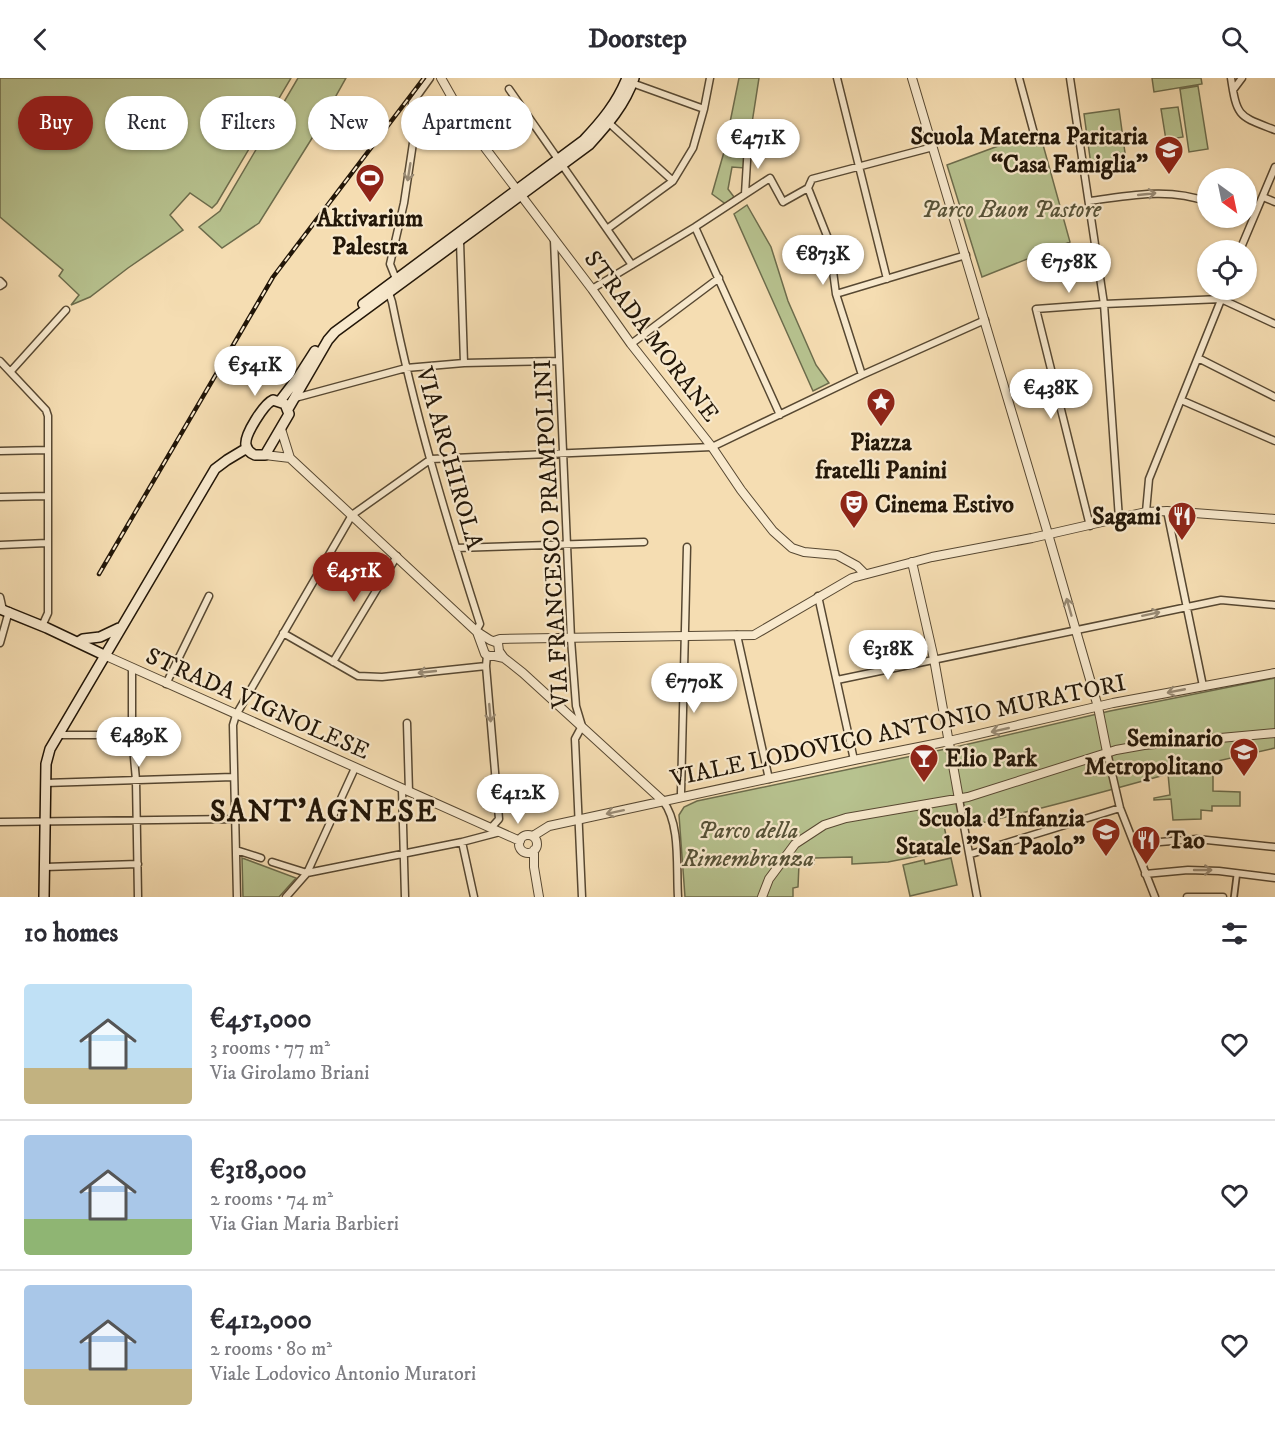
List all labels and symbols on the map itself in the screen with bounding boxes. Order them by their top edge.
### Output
pin: €471K [716,119,800,170]
place label: Scuola Materna Paritaria “Casa Famiglia” [910,122,1149,180]
school or university icon: Scuola Materna Paritaria “Casa Famiglia” [1153,134,1185,176]
sports icon: Aktivarium Palestra [354,162,386,204]
one-way arrow [403,162,414,181]
north arrow [1197,168,1257,228]
one-way arrow [1136,188,1156,199]
park label: Parco Buon Pastore [921,195,1102,225]
place label: Aktivarium Palestra [316,204,423,262]
pin: €873K [781,235,865,286]
pin: €758K [1027,243,1111,294]
street label: STRADA MORANE [577,245,725,428]
pin: €541K [213,346,297,397]
street label: VIA FRANCESCO PRAMPOLINI [528,359,576,710]
street label: VIA ARCHIROLA [408,363,490,553]
pin: €438K [1009,369,1093,420]
place icon: Piazza fratelli Panini [865,386,897,428]
place label: Piazza fratelli Panini [814,428,947,486]
theatre icon: Cinema Estivo [838,488,870,530]
place label: Cinema Estivo [875,490,1014,520]
restaurant icon: Sagami [1166,500,1198,542]
place label: Sagami [1092,502,1161,532]
pin: €451K [312,552,396,603]
one-way arrow [1063,598,1074,617]
one-way arrow [1141,607,1160,619]
pin: €318K [846,630,930,681]
street label: STRADA VIGNOLESE [141,641,374,767]
pin: €770K [652,663,736,714]
one-way arrow [418,667,438,678]
street label: VIALE LODOVICO ANTONIO MURATORI [667,668,1129,794]
one-way arrow [1167,686,1186,697]
one-way arrow [485,703,496,723]
pin: €489K [97,717,181,768]
place label: Seminario Metropolitano [1084,724,1223,782]
one-way arrow [990,725,1010,736]
school or university icon: Seminario Metropolitano [1228,736,1260,778]
bar icon: Elio Park [908,742,940,784]
place label: Elio Park [945,744,1038,774]
pin: €412K [476,774,560,825]
district label: SANT'AGNESE [210,794,438,831]
place label: Scuola d'Infanzia Statale "San Paolo" [896,804,1086,862]
one-way arrow [605,806,624,818]
park label: Parco della Rimembranza [681,816,814,874]
school or university icon: Scuola d'Infanzia Statale "San Paolo" [1090,816,1122,858]
restaurant icon: Tao [1130,824,1162,866]
place label: Tao [1166,826,1205,856]
one-way arrow [1193,865,1213,876]

